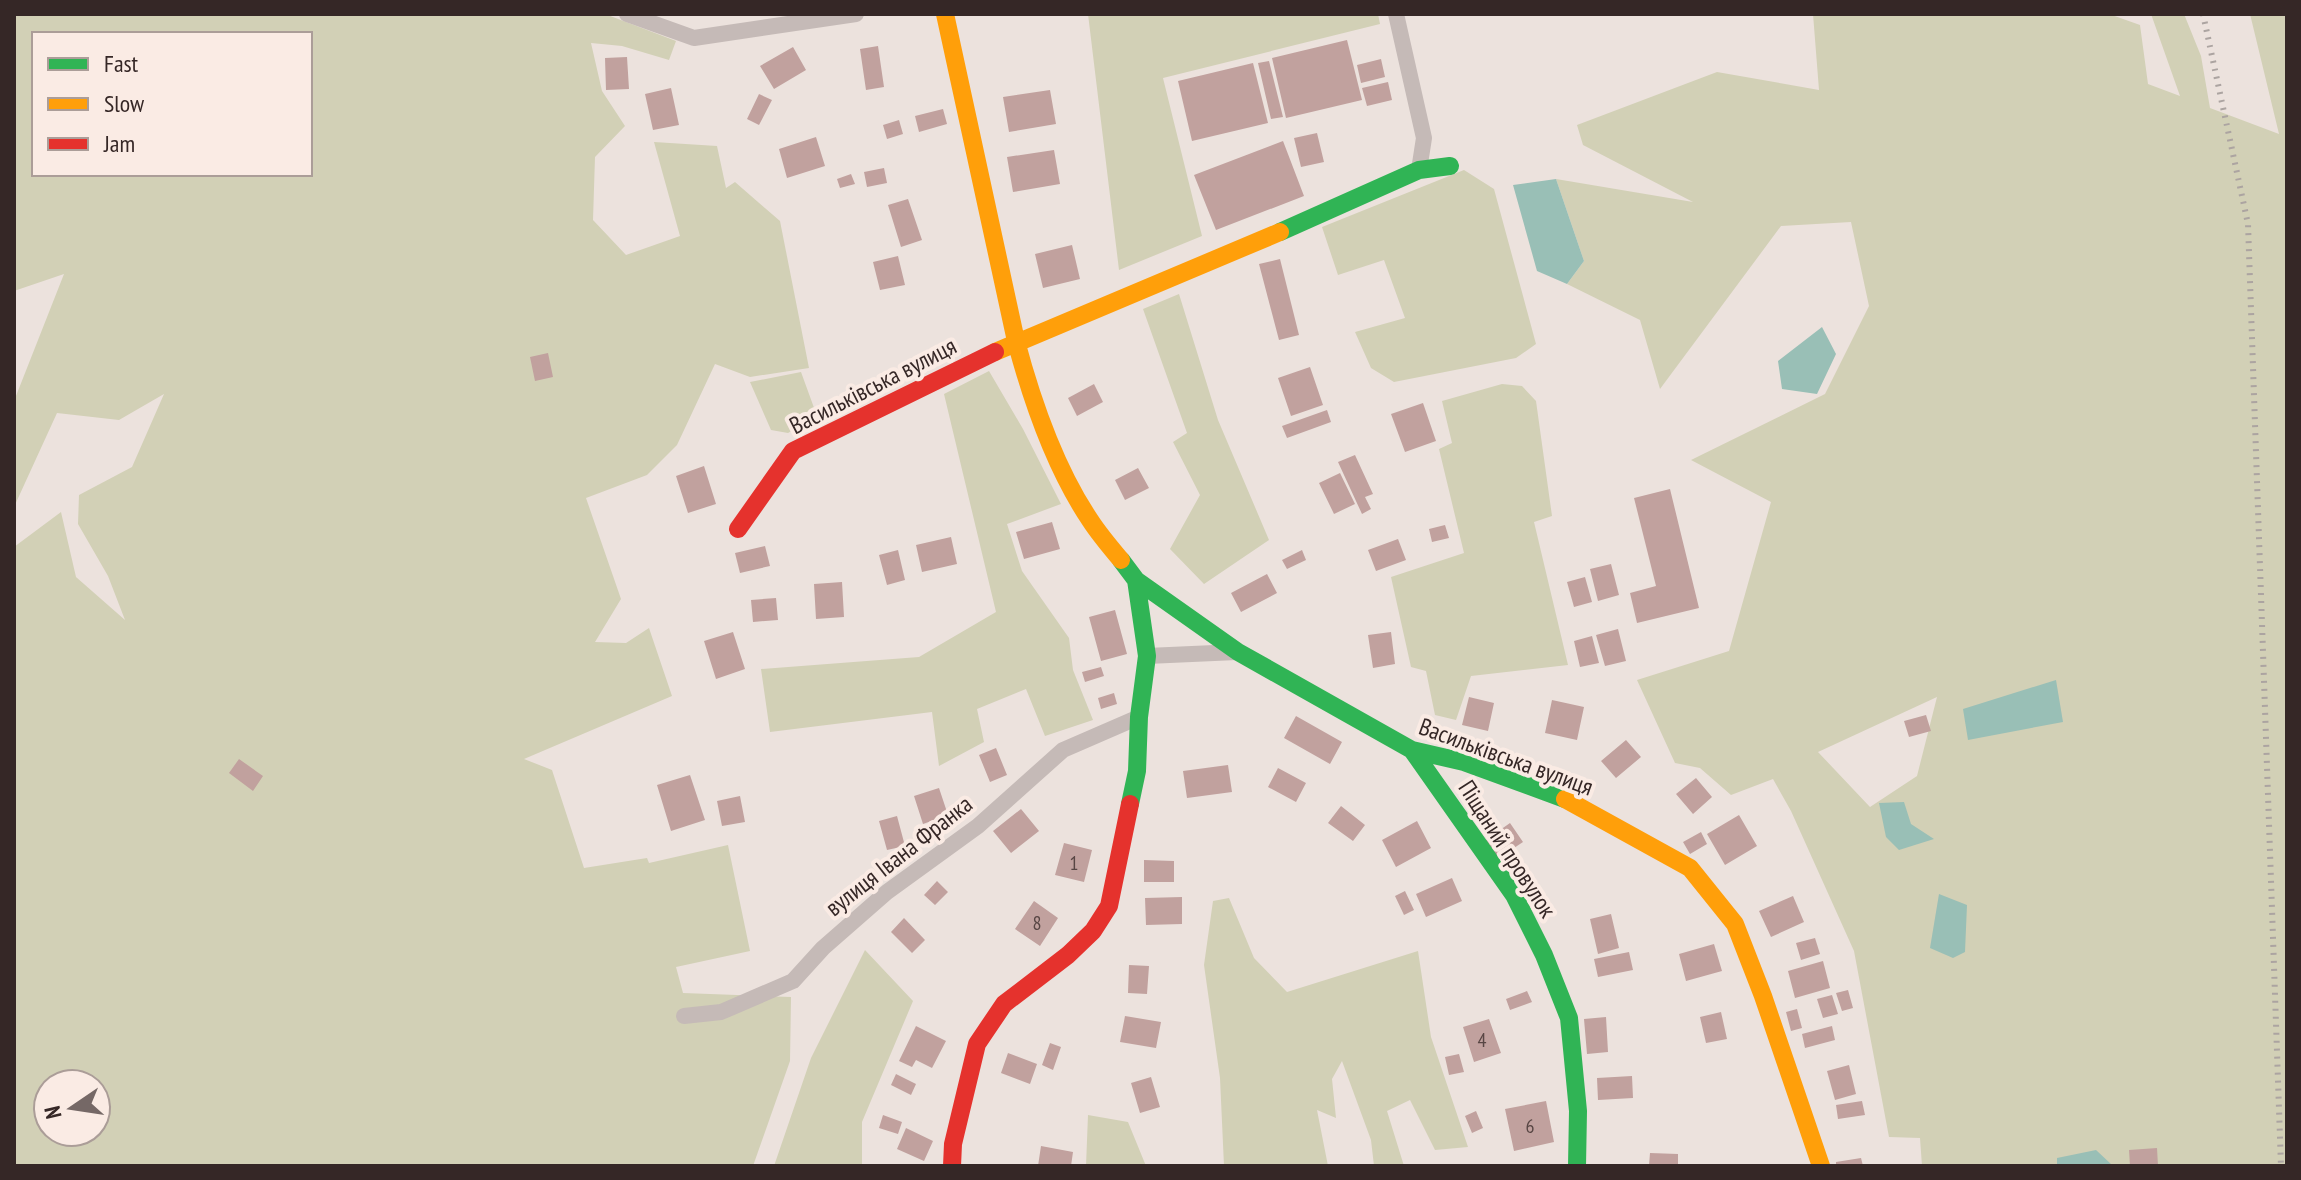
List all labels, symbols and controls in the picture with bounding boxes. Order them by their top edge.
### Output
legend [32,32,312,176]
text: Fast [104,48,139,79]
text: Slow [104,88,145,119]
text: Jam [103,128,135,159]
street label: Васильківська вулиця [784,330,961,441]
street label: Васильківська вулиця [1415,711,1598,802]
street label: Піщаний провулок [1452,774,1564,924]
street label: вулиця Івана Франка [819,789,978,923]
house number: 1 [1070,850,1079,876]
house number: 8 [1033,910,1042,936]
house number: 4 [1478,1027,1487,1053]
north arrow [32,1068,112,1148]
text: N [38,1104,67,1121]
house number: 6 [1526,1113,1535,1139]

